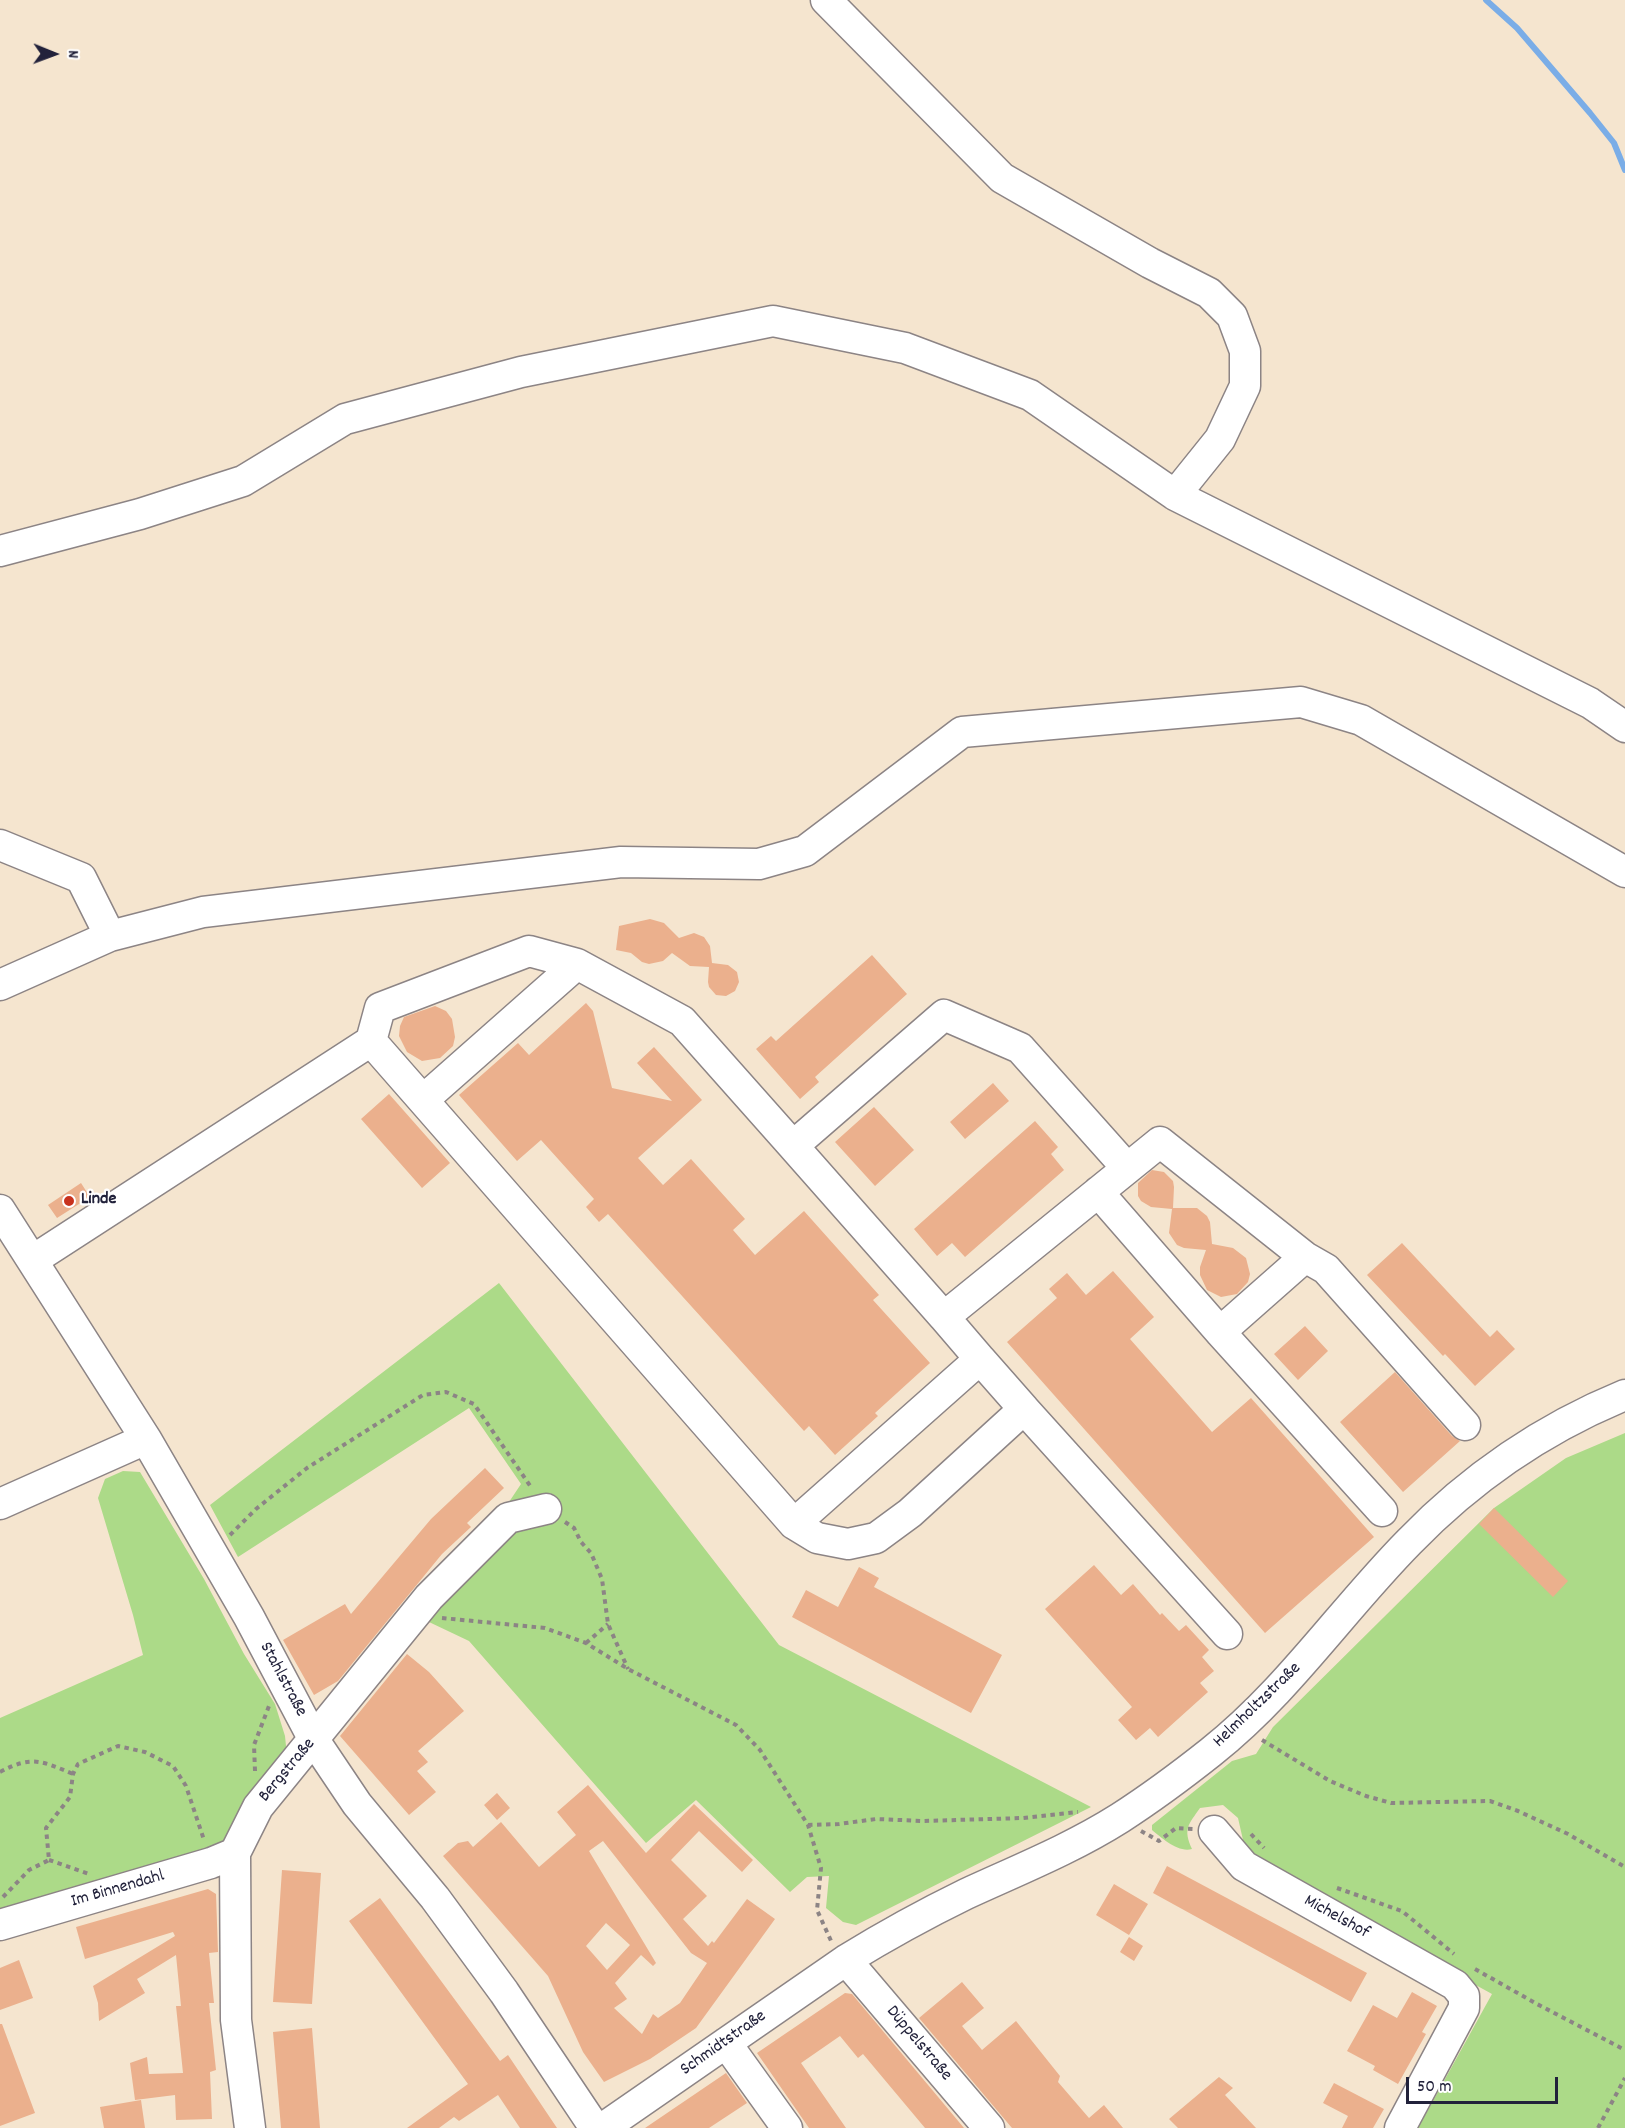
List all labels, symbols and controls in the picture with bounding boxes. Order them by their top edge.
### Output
north arrow [24,24,84,84]
text: N [61,50,84,58]
place label: Linde [81,1190,116,1212]
marker: Linde [62,1194,76,1208]
street label: Stahlstraße [253,1639,311,1721]
street label: Helmholtzstraße [1210,1659,1306,1753]
street label: Bergstraße [255,1735,321,1807]
street label: Im Binnendahl [69,1866,167,1914]
street label: Michelshof [1299,1891,1373,1945]
street label: Düppelstraße [880,2002,956,2086]
street label: Schmidtstraße [677,2006,771,2082]
scale bar [1409,2065,1560,2103]
text: 50 m [1417,2075,1452,2100]

